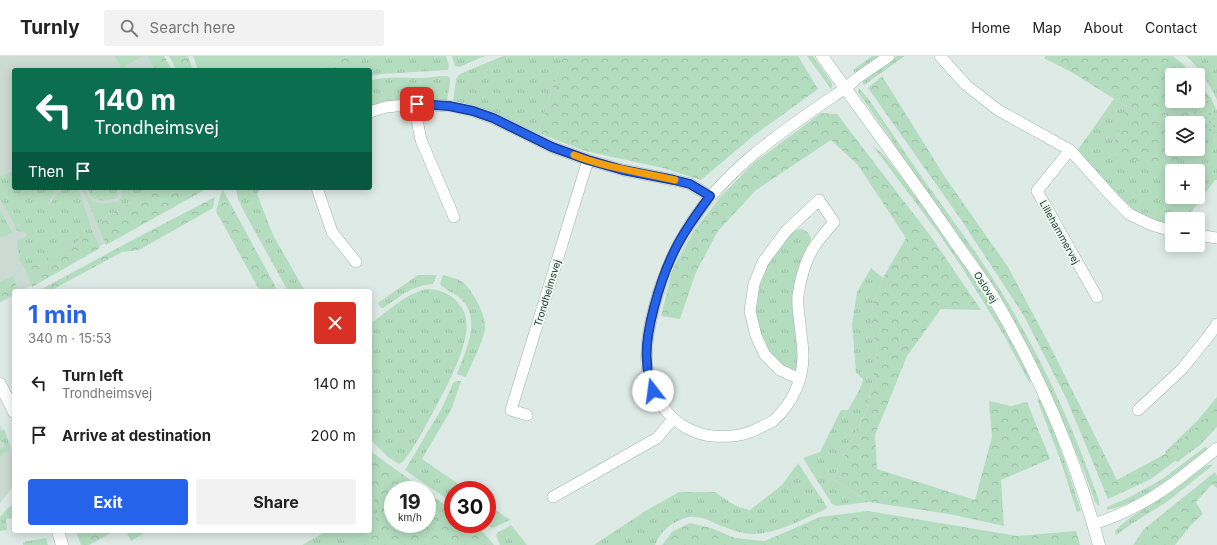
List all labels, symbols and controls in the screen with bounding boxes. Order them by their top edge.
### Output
search box [104,10,384,46]
text: Turnly [20,16,80,39]
icon: search [118,17,140,39]
text: Search here [150,18,235,37]
text: Home [971,19,1010,36]
text: Map [1032,19,1062,36]
text: About [1084,19,1123,36]
text: Contact [1145,19,1197,36]
map controls [1165,68,1205,252]
button: sound [1165,68,1205,108]
text: 140 m [94,83,176,117]
icon: left [28,84,80,136]
pin [400,87,434,121]
icon: arrive [406,93,428,115]
button: layers [1165,116,1205,156]
text: Trondheimsvej [94,117,219,138]
icon: arrive [72,160,94,182]
text: Then [28,162,64,181]
button: + [1165,164,1205,204]
street label: Lillehammervej [1037,198,1083,266]
button: − [1165,212,1205,252]
street label: Trondheimsvej [531,258,563,328]
street label: Oslovej [971,269,1001,305]
text: 1 min [28,300,87,329]
button: close [314,302,356,344]
text: 340 m · 15:53 [28,330,112,346]
text: Turn left [62,366,123,385]
position arrow [632,370,674,412]
icon: left [28,372,50,394]
text: 140 m [313,374,356,393]
text: Trondheimsvej [62,385,152,401]
icon: arrive [28,424,50,446]
text: Arrive at destination [62,426,211,445]
text: 200 m [311,426,356,445]
button: Exit [28,479,188,525]
button: Share [196,479,356,525]
speed limit sign: 30 [444,481,496,533]
text: 19 [399,490,421,514]
text: km/h [398,511,422,523]

